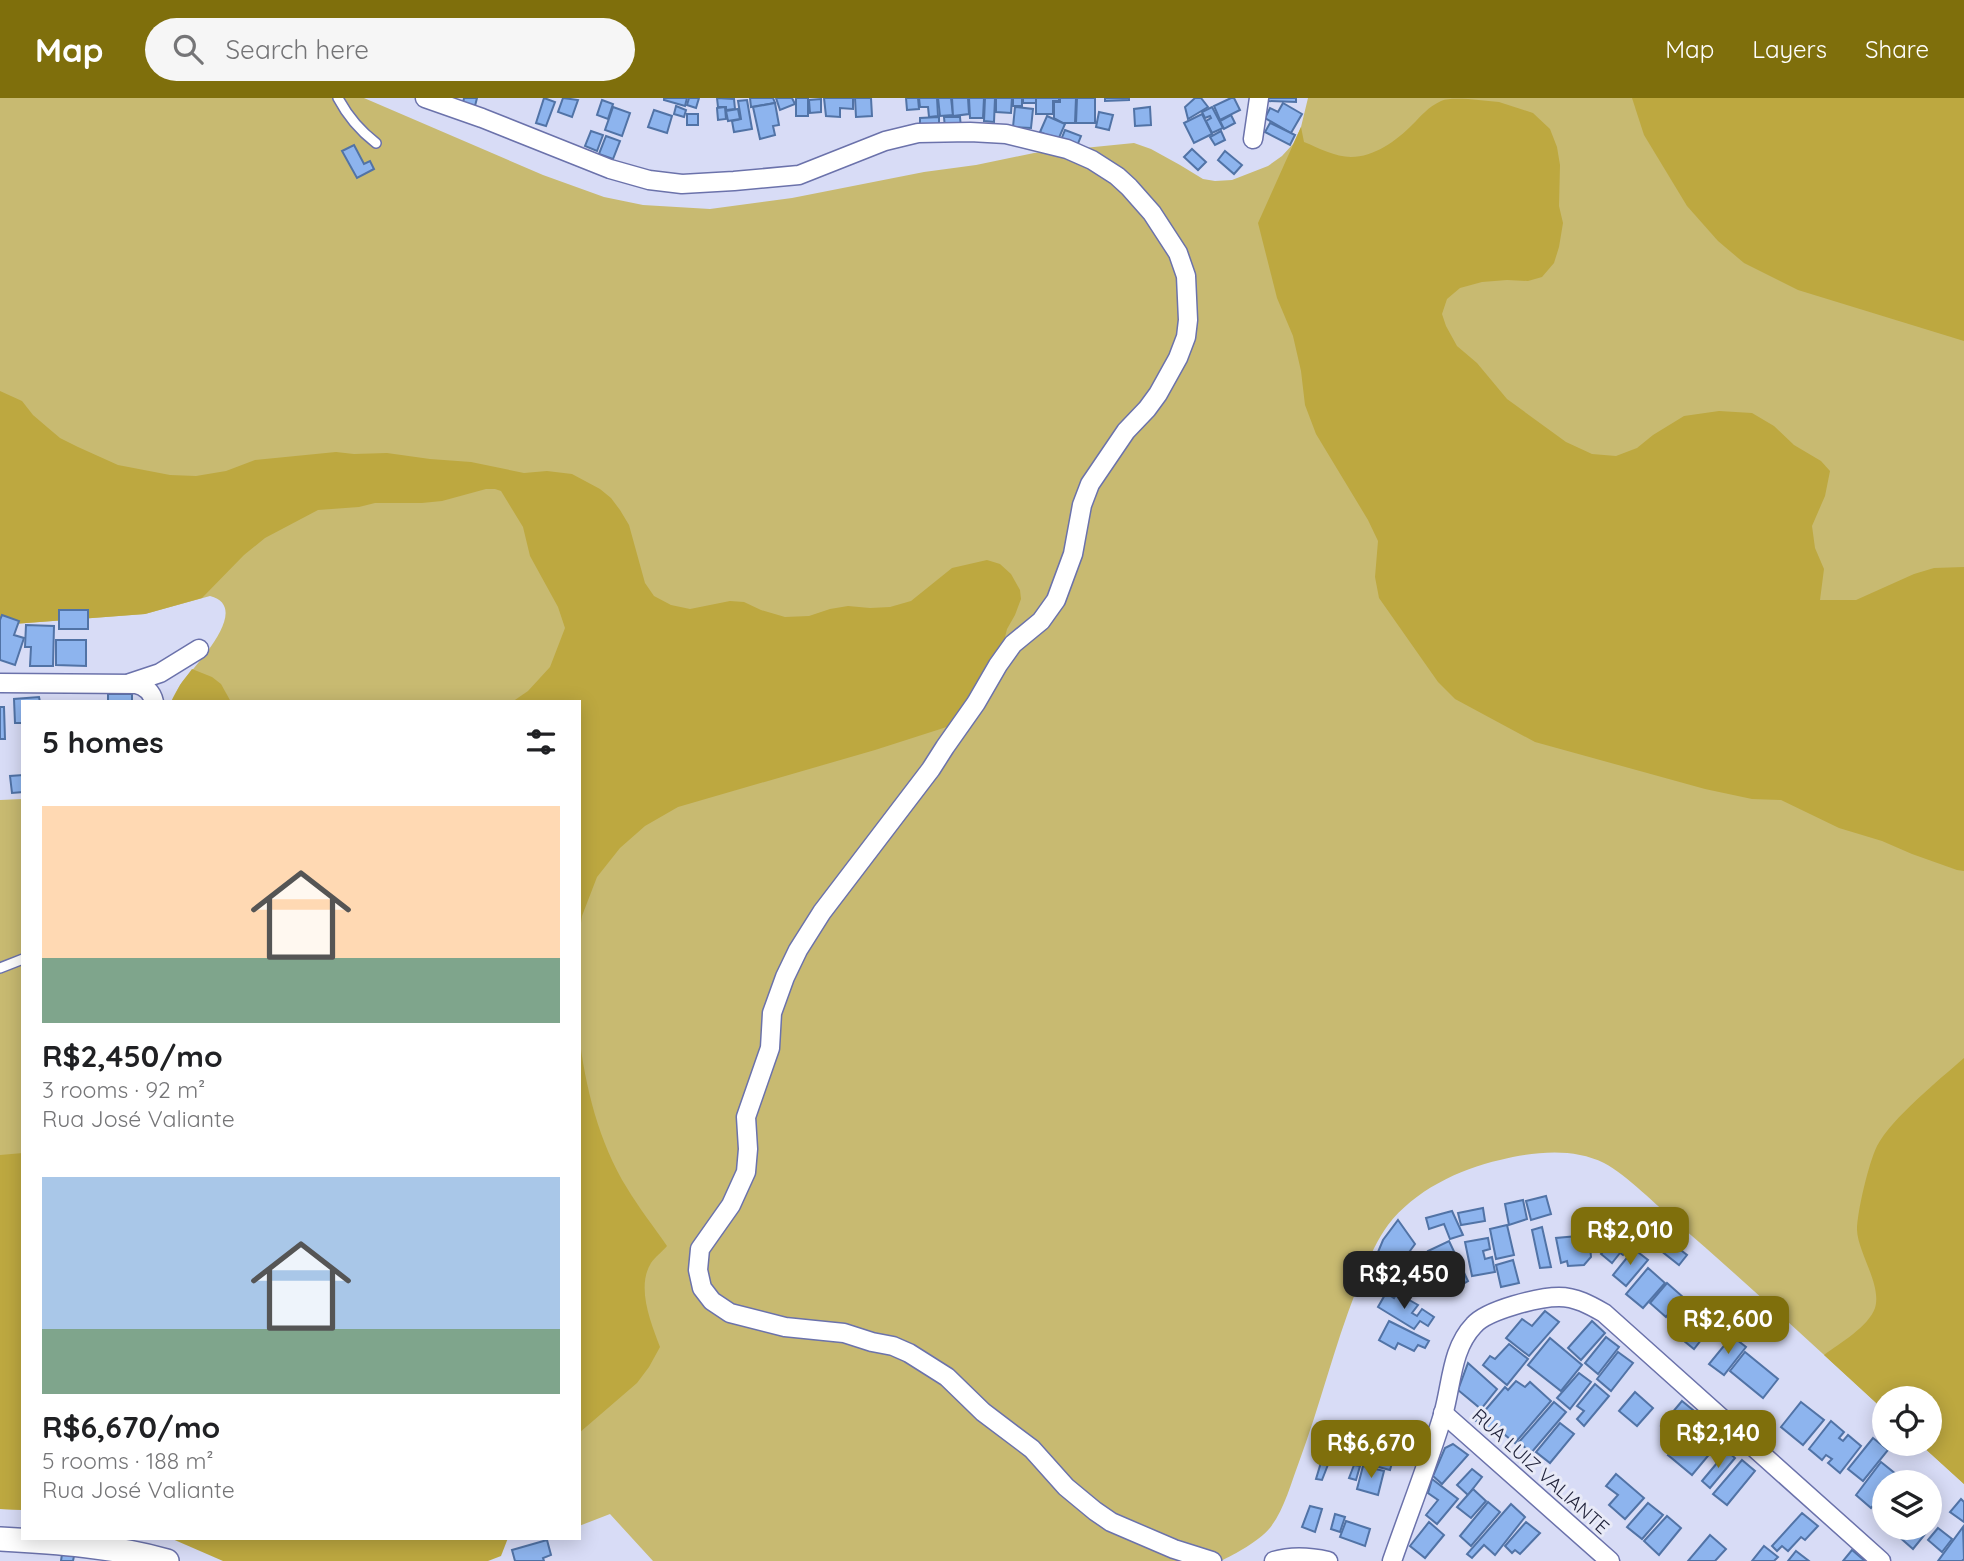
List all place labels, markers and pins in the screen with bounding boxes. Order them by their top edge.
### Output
pin: R$2,010 [1565,1208,1695,1267]
pin: R$2,450 [1339,1252,1469,1311]
pin: R$2,600 [1663,1296,1793,1356]
pin: R$2,140 [1653,1410,1783,1470]
pin: R$6,670 [1306,1420,1436,1480]

